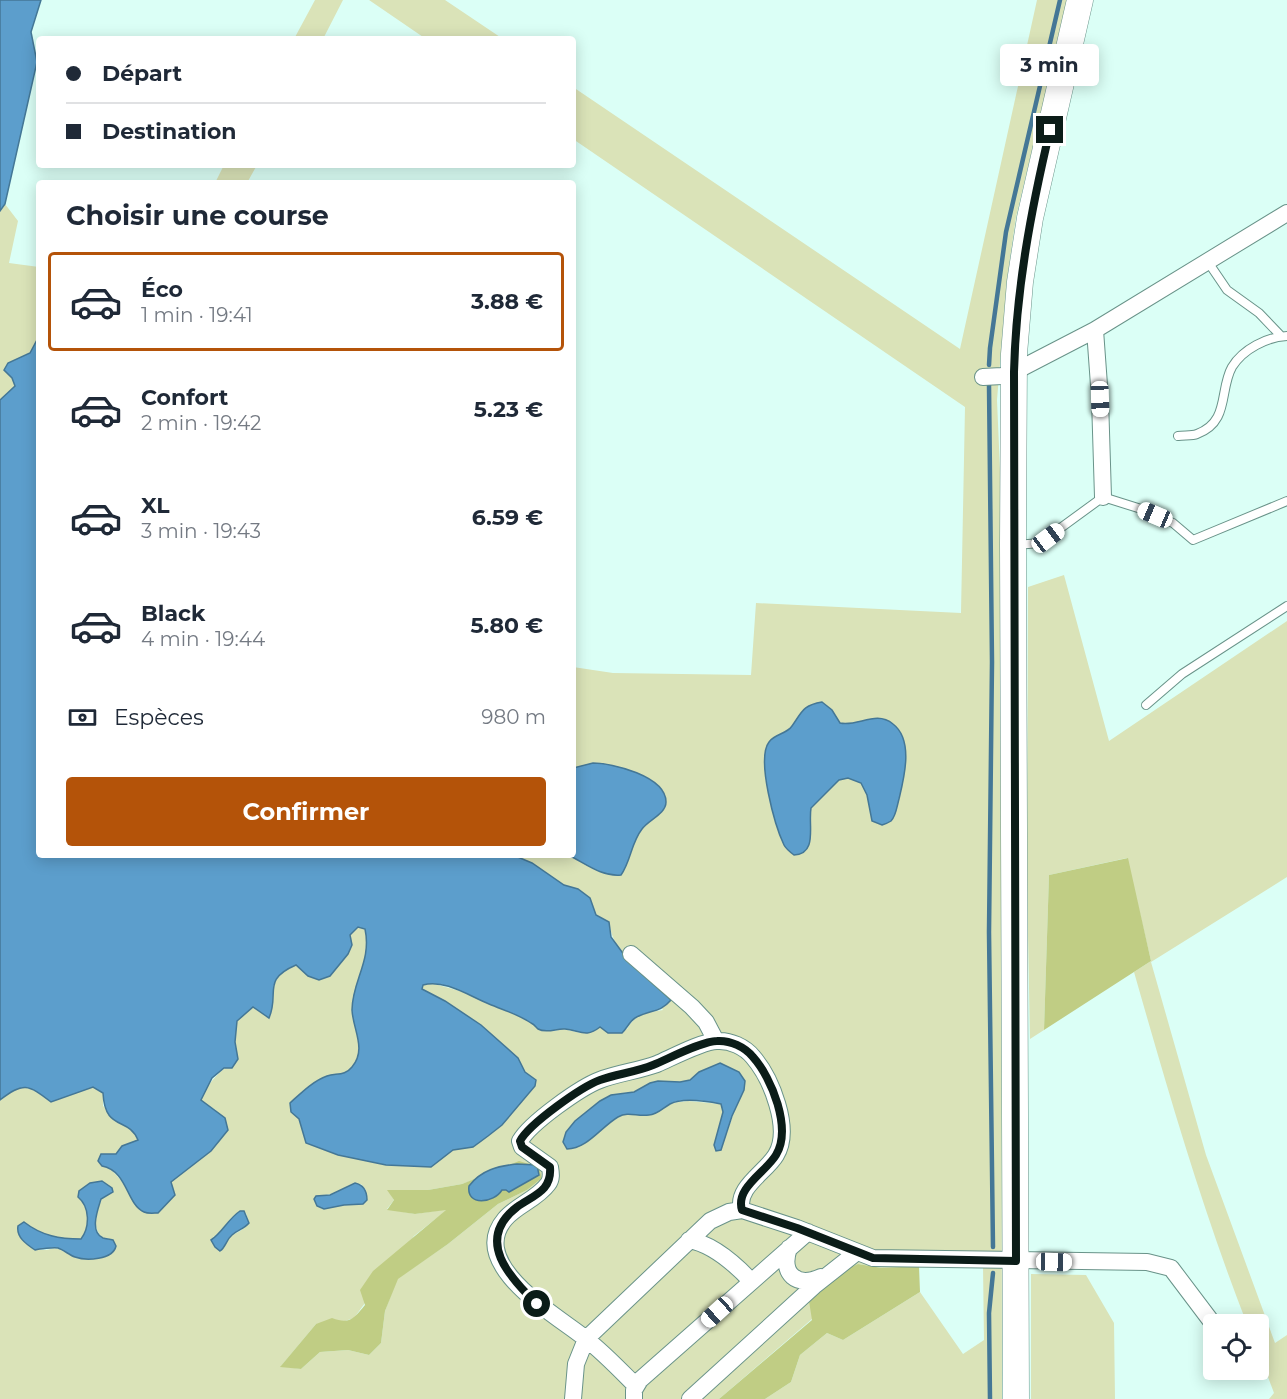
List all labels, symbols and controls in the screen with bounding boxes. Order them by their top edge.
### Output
callout: 3 min [1000,43,1100,85]
text: 3 min [1020,53,1079,77]
text: Départ [102,60,182,87]
route end [1036,116,1063,143]
text: Destination [102,118,237,145]
text: Choisir une course [66,199,329,232]
icon: car [69,275,123,329]
text: Éco [141,276,183,303]
text: 3.88 € [471,288,543,315]
text: 1 min · 19:41 [141,303,253,327]
car [1090,381,1110,417]
icon: car [69,383,123,437]
text: Confort [141,384,228,411]
text: 5.23 € [474,396,543,423]
text: 2 min · 19:42 [141,411,261,435]
icon: car [69,491,123,545]
text: XL [141,492,170,519]
car [1135,500,1175,530]
text: 6.59 € [472,504,543,531]
text: 3 min · 19:43 [141,519,261,543]
car [1028,520,1068,556]
icon: car [69,599,123,653]
text: Black [141,600,205,627]
text: 5.80 € [470,612,543,639]
text: 4 min · 19:44 [141,627,265,651]
icon: cash [66,701,99,734]
text: Espèces [114,704,204,731]
text: 980 m [481,705,546,729]
button: Confirmer [66,777,546,846]
car [1036,1253,1072,1271]
route start [523,1290,550,1317]
car [698,1293,736,1331]
map controls [1203,1314,1269,1380]
button: locate [1203,1314,1269,1380]

